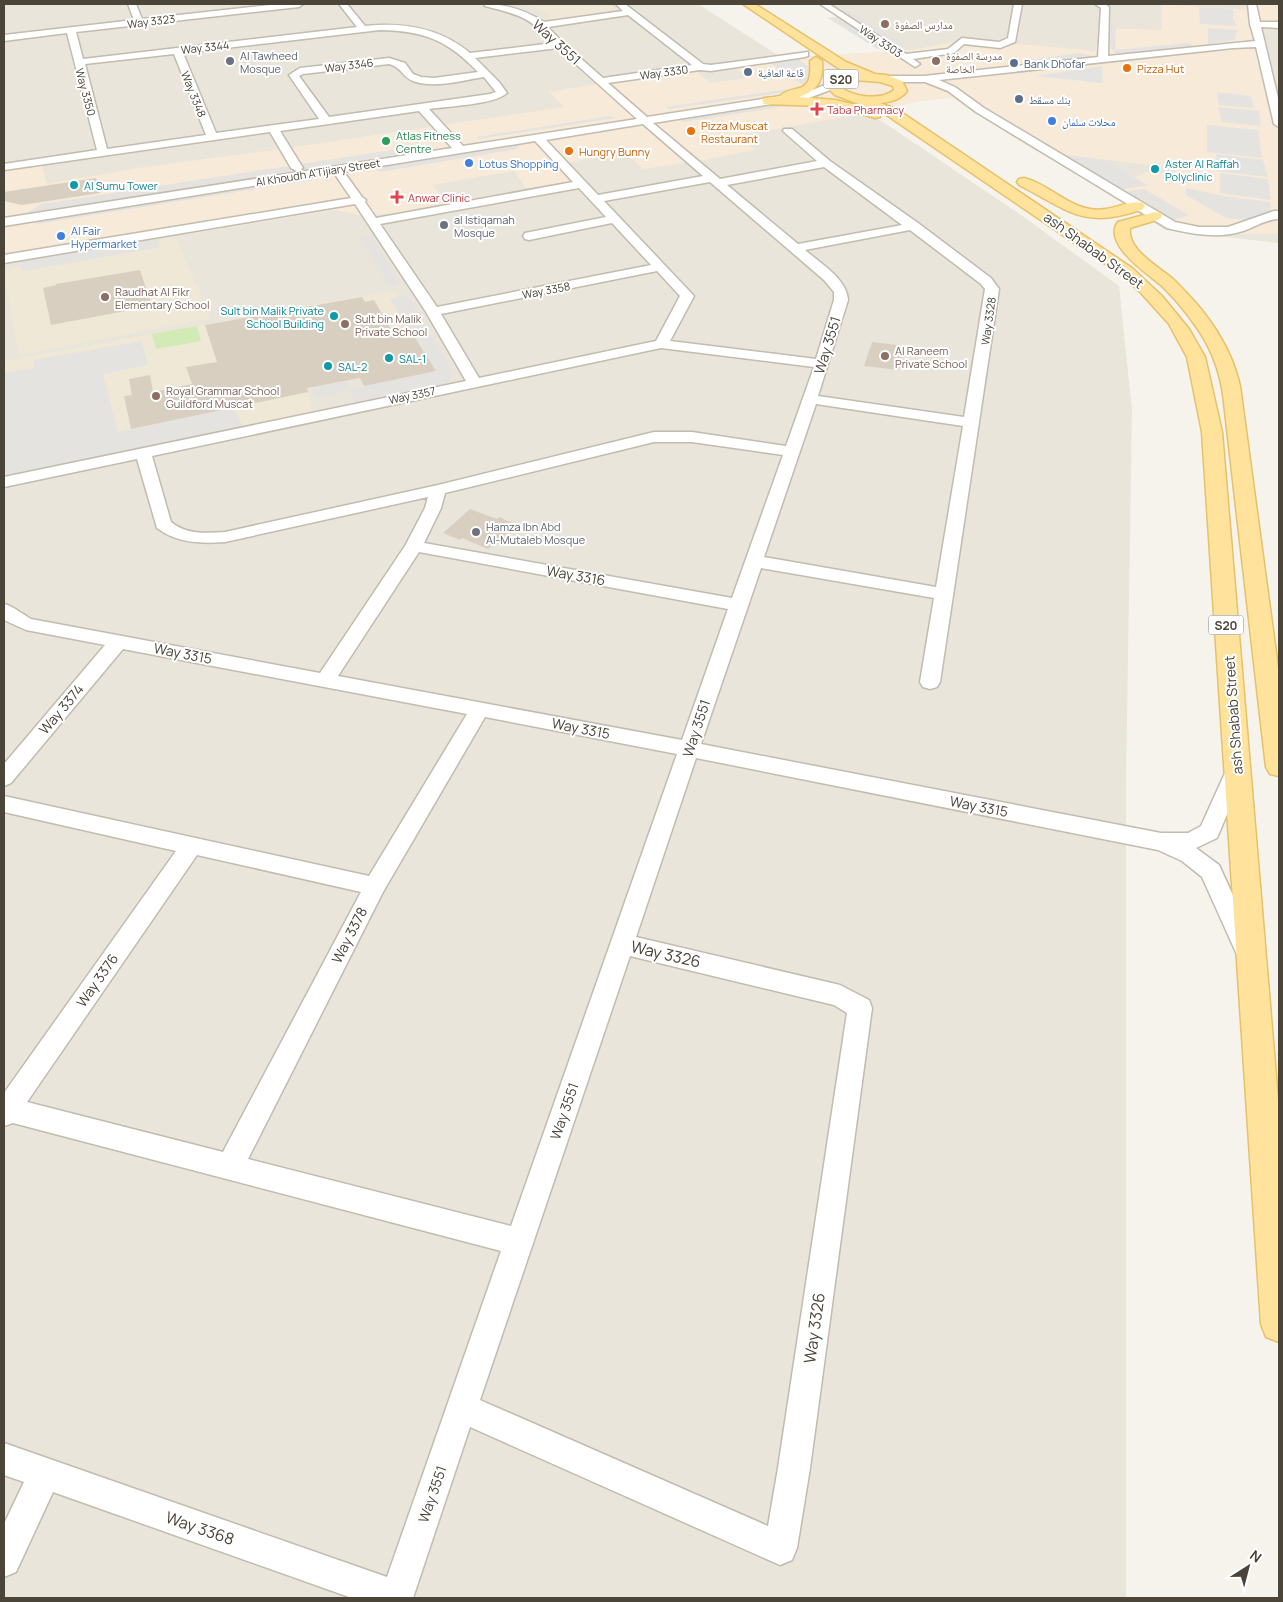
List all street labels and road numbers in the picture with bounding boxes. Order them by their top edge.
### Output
street label: Way 3323 [126,11,176,31]
street label: Way 3551 [529,15,585,69]
street label: Way 3303 [857,21,905,61]
street label: Way 3344 [180,37,230,57]
street label: Way 3346 [324,55,374,75]
street label: Way 3330 [639,61,689,83]
street label: Way 3350 [72,66,100,118]
street label: Way 3348 [178,69,210,119]
road number: S20 [824,70,858,88]
street label: Al Khoudh A'Tijiary Street [255,155,381,189]
street label: ash Shabab Street [1040,207,1148,293]
street label: Way 3358 [521,278,571,302]
street label: Way 3328 [977,296,999,346]
street label: Way 3551 [809,314,845,376]
street label: Way 3357 [387,383,437,407]
street label: Way 3316 [545,560,607,590]
road number: S20 [1208,616,1244,634]
street label: Way 3315 [152,638,214,668]
street label: ash Shabab Street [1219,654,1247,775]
street label: Way 3374 [34,680,88,738]
street label: Way 3551 [678,697,714,759]
street label: Way 3315 [550,713,612,743]
street label: Way 3315 [948,791,1010,821]
street label: Way 3378 [327,904,371,966]
street label: Way 3326 [629,935,703,973]
street label: Way 3376 [72,949,122,1011]
street label: Way 3551 [545,1080,583,1142]
street label: Way 3326 [798,1291,830,1365]
street label: Way 3551 [413,1463,451,1525]
street label: Way 3368 [163,1506,237,1550]

